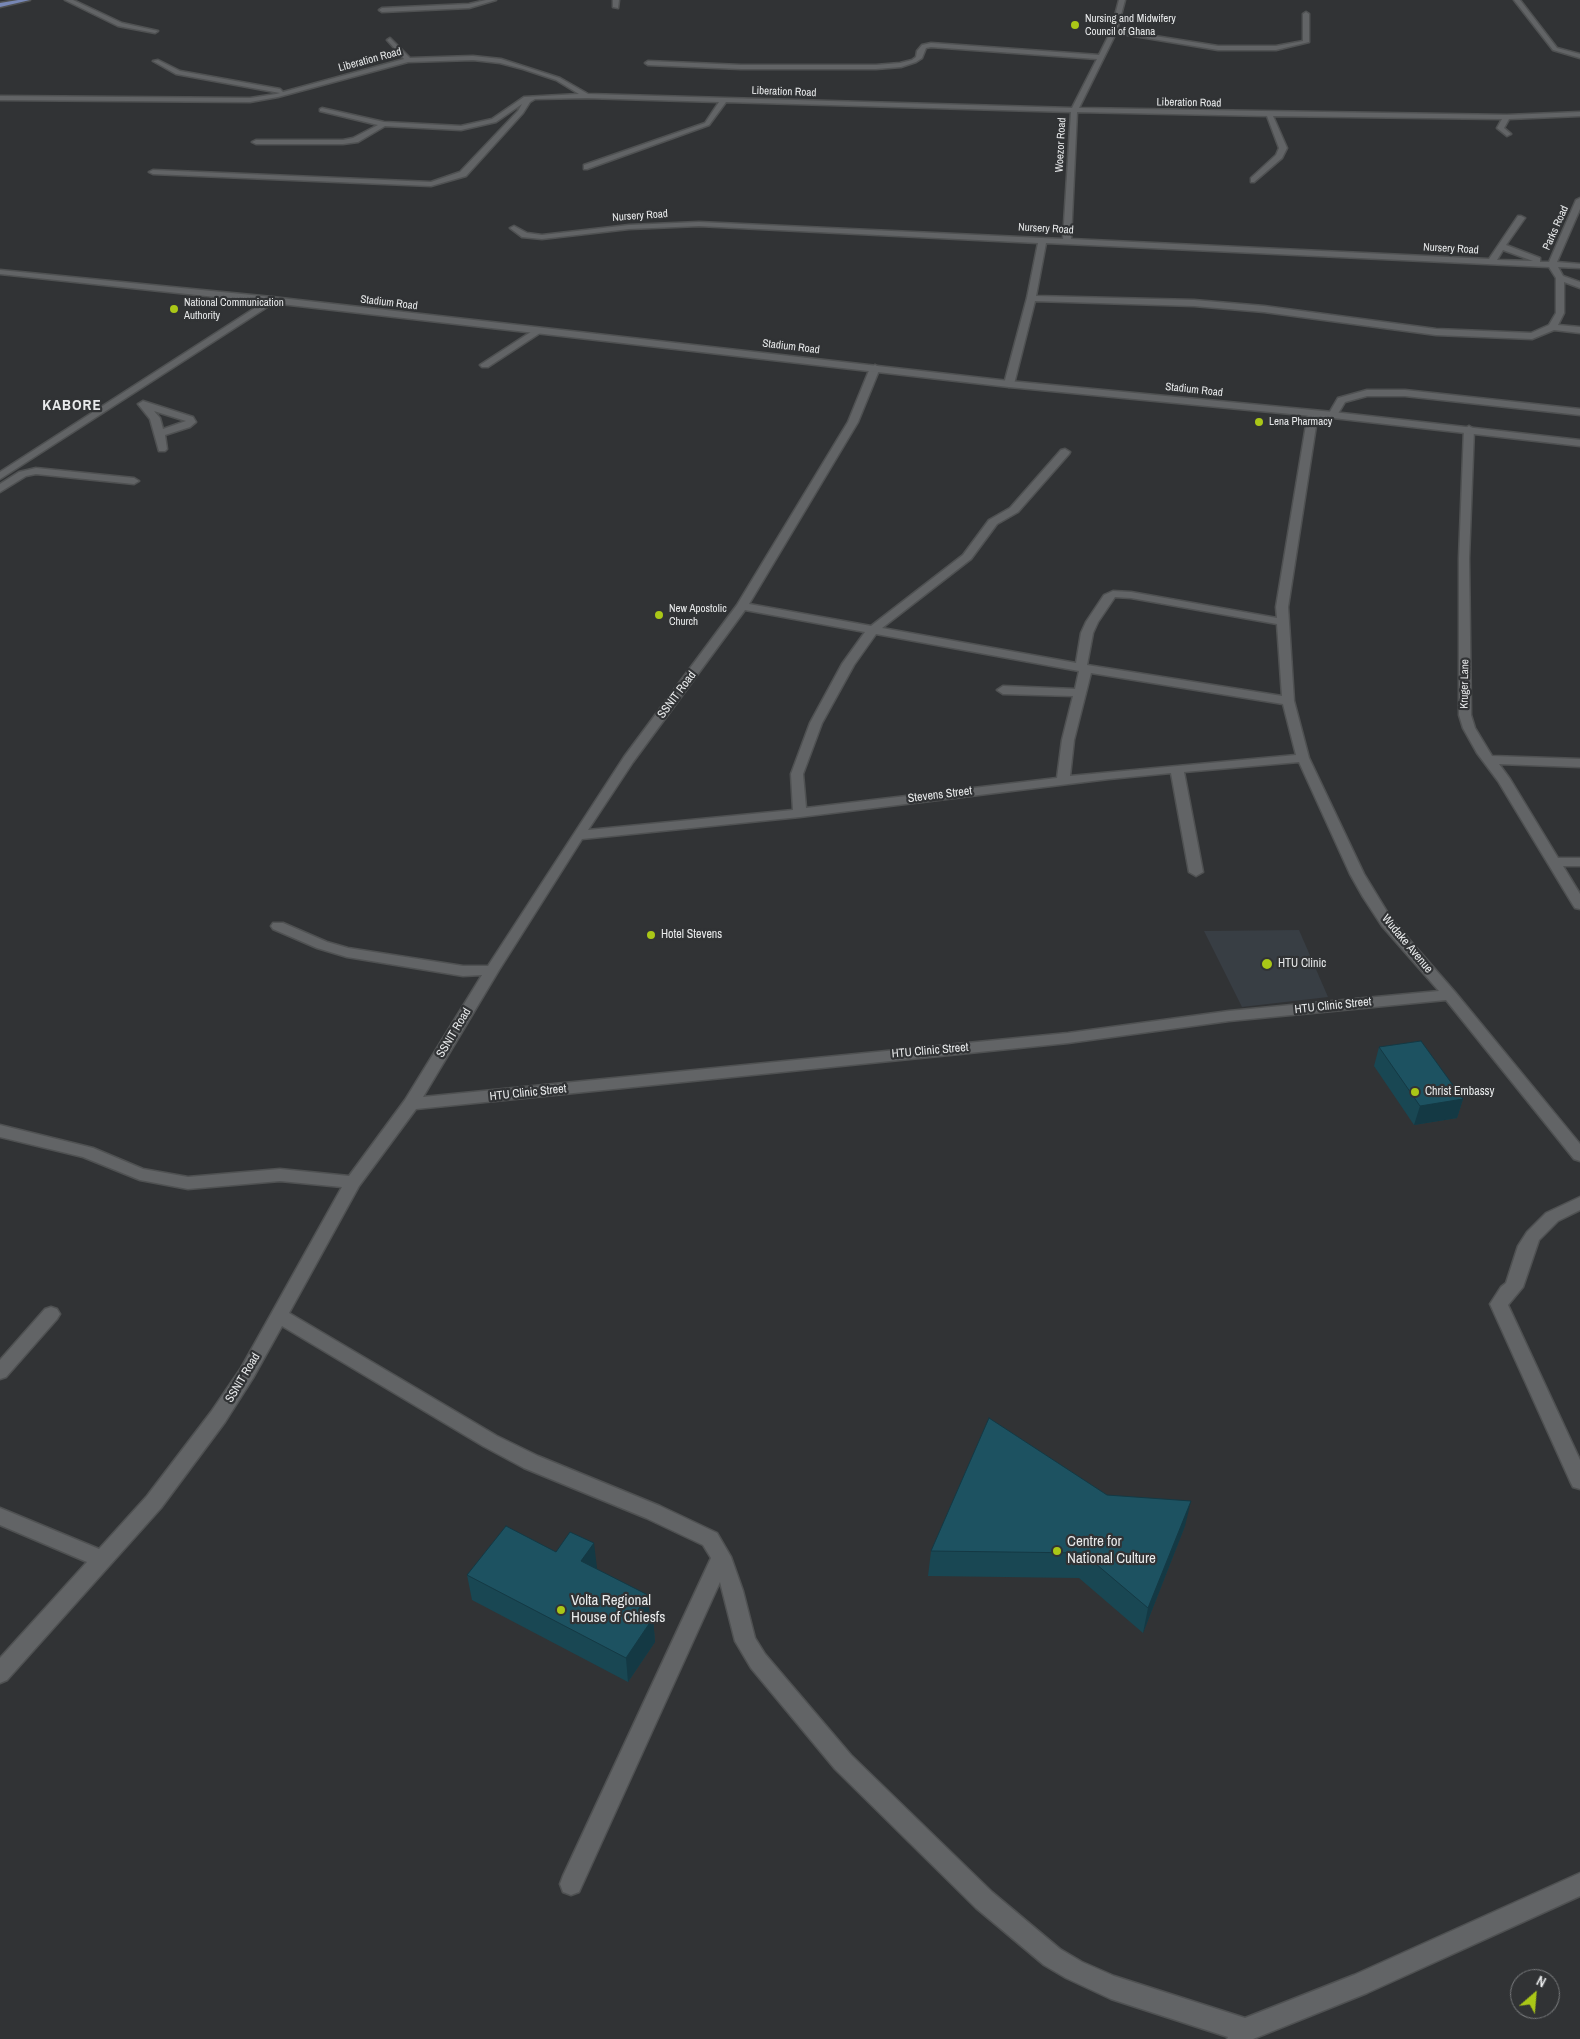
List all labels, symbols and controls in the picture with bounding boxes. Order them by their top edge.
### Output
place label: Nursing and Midwifery Council of Ghana [1085,12,1176,38]
marker: Nursing and Midwifery Council of Ghana [1069,19,1081,31]
street label: Liberation Road [337,45,403,75]
street label: Liberation Road [751,84,817,100]
street label: Liberation Road [1157,96,1221,110]
street label: Woezor Road [1053,117,1069,173]
street label: Parks Road [1540,204,1572,252]
street label: Nursery Road [612,207,668,225]
street label: Nursery Road [1018,221,1074,237]
street label: Nursery Road [1423,241,1479,257]
street label: Stadium Road [360,293,418,313]
place label: National Communication Authority [184,296,284,322]
marker: National Communication Authority [168,303,180,315]
street label: Stadium Road [762,337,820,357]
street label: Stadium Road [1165,380,1223,400]
district label: KABORE [42,397,102,415]
place label: Lena Pharmacy [1269,415,1332,429]
marker: Lena Pharmacy [1253,416,1265,428]
place label: New Apostolic Church [669,602,727,628]
marker: New Apostolic Church [653,609,665,621]
street label: Kruger Lane [1458,659,1472,709]
street label: SSNIT Road [655,669,699,721]
street label: Stevens Street [907,784,973,806]
street label: Wudake Avenue [1378,912,1436,976]
place label: Hotel Stevens [661,928,722,942]
marker: Hotel Stevens [645,929,657,941]
marker: HTU Clinic [1260,957,1274,971]
place label: HTU Clinic [1278,957,1326,971]
street label: HTU Clinic Street [1294,995,1372,1017]
street label: SSNIT Road [434,1006,474,1060]
street label: HTU Clinic Street [891,1040,969,1062]
street label: HTU Clinic Street [489,1082,567,1104]
place label: Christ Embassy [1425,1085,1494,1099]
marker: Christ Embassy [1409,1086,1421,1098]
street label: SSNIT Road [223,1351,263,1405]
place label: Centre for National Culture [1067,1533,1156,1568]
marker: Centre for National Culture [1051,1545,1063,1557]
place label: Volta Regional House of Chiesfs [571,1592,665,1627]
marker: Volta Regional House of Chiesfs [555,1604,567,1616]
north arrow [1510,1969,1560,2019]
text: N [1534,1972,1549,1991]

